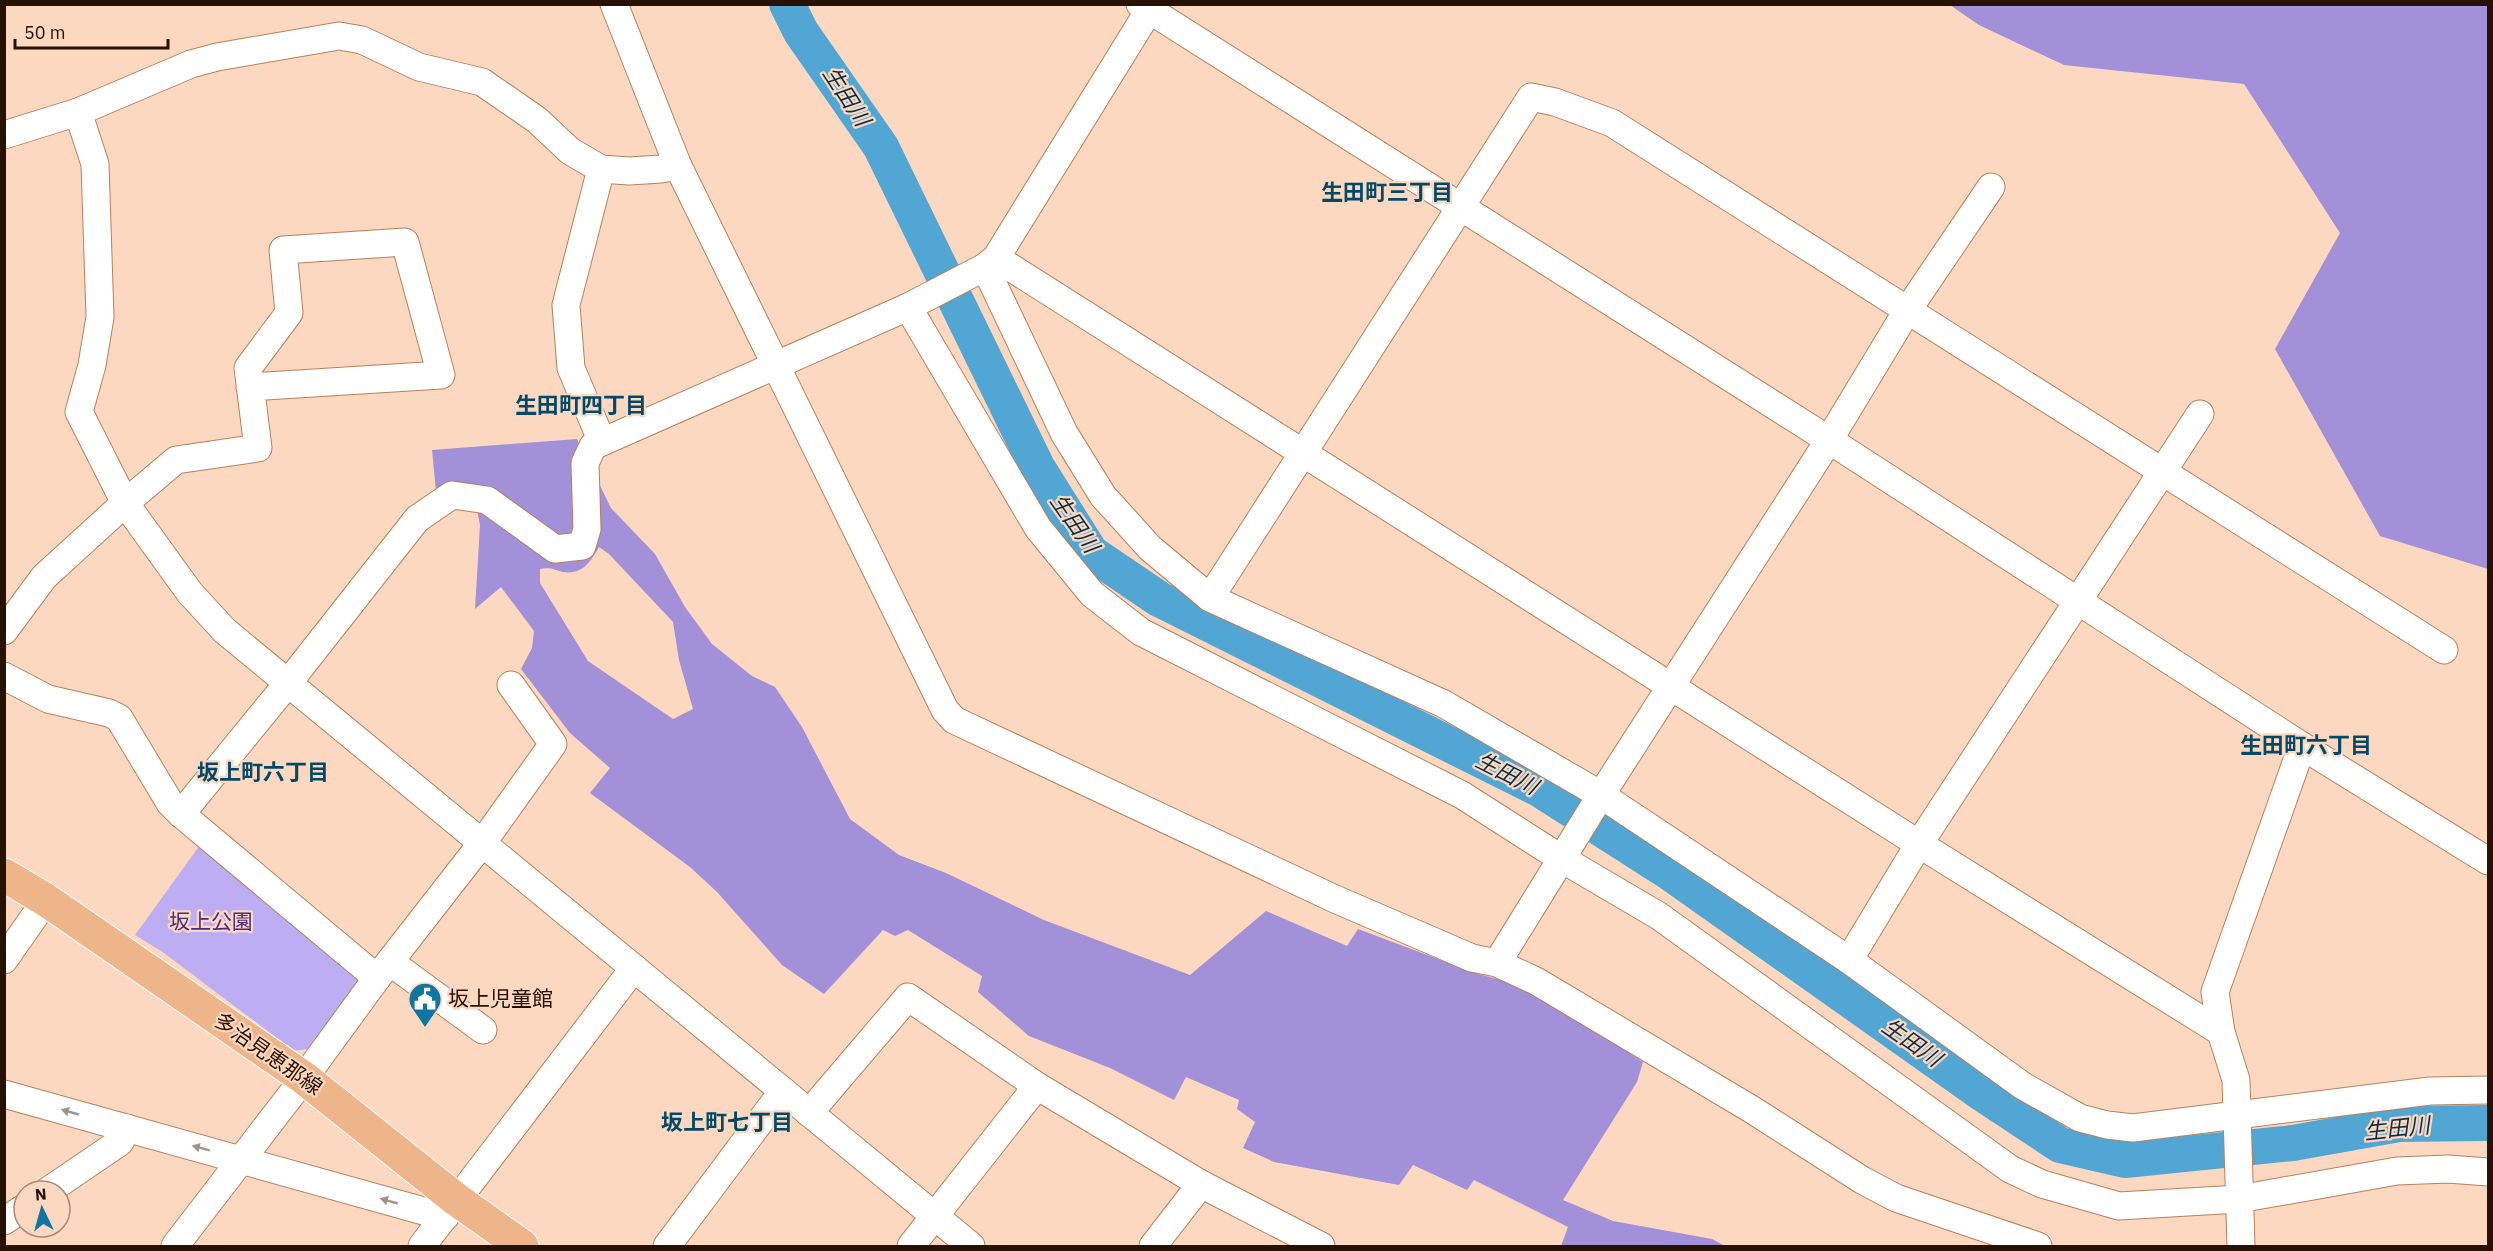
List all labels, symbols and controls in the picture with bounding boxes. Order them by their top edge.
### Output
scale bar [15,12,168,50]
text: 50 m [24,21,66,44]
water label: 生田川 [817,60,879,133]
district label: 生田町三丁目 [1321,177,1453,206]
district label: 生田町四丁目 [515,390,647,419]
water label: 生田川 [1045,487,1107,560]
district label: 生田町六丁目 [2240,730,2372,759]
water label: 生田川 [1471,745,1545,801]
district label: 坂上町六丁目 [197,757,329,786]
park label: 坂上公園 [169,907,253,935]
public building icon: 坂上児童館 [407,981,443,1028]
place label: 坂上児童館 [448,984,553,1012]
street label: 多治見恵那線 [209,1006,328,1101]
water label: 生田川 [1877,1011,1949,1074]
one-way arrow [61,1107,79,1117]
district label: 坂上町七丁目 [661,1107,793,1136]
water label: 生田川 [2363,1109,2433,1145]
one-way arrow [192,1143,210,1153]
north arrow [12,1179,72,1239]
text: N [34,1184,47,1205]
one-way arrow [379,1196,398,1206]

